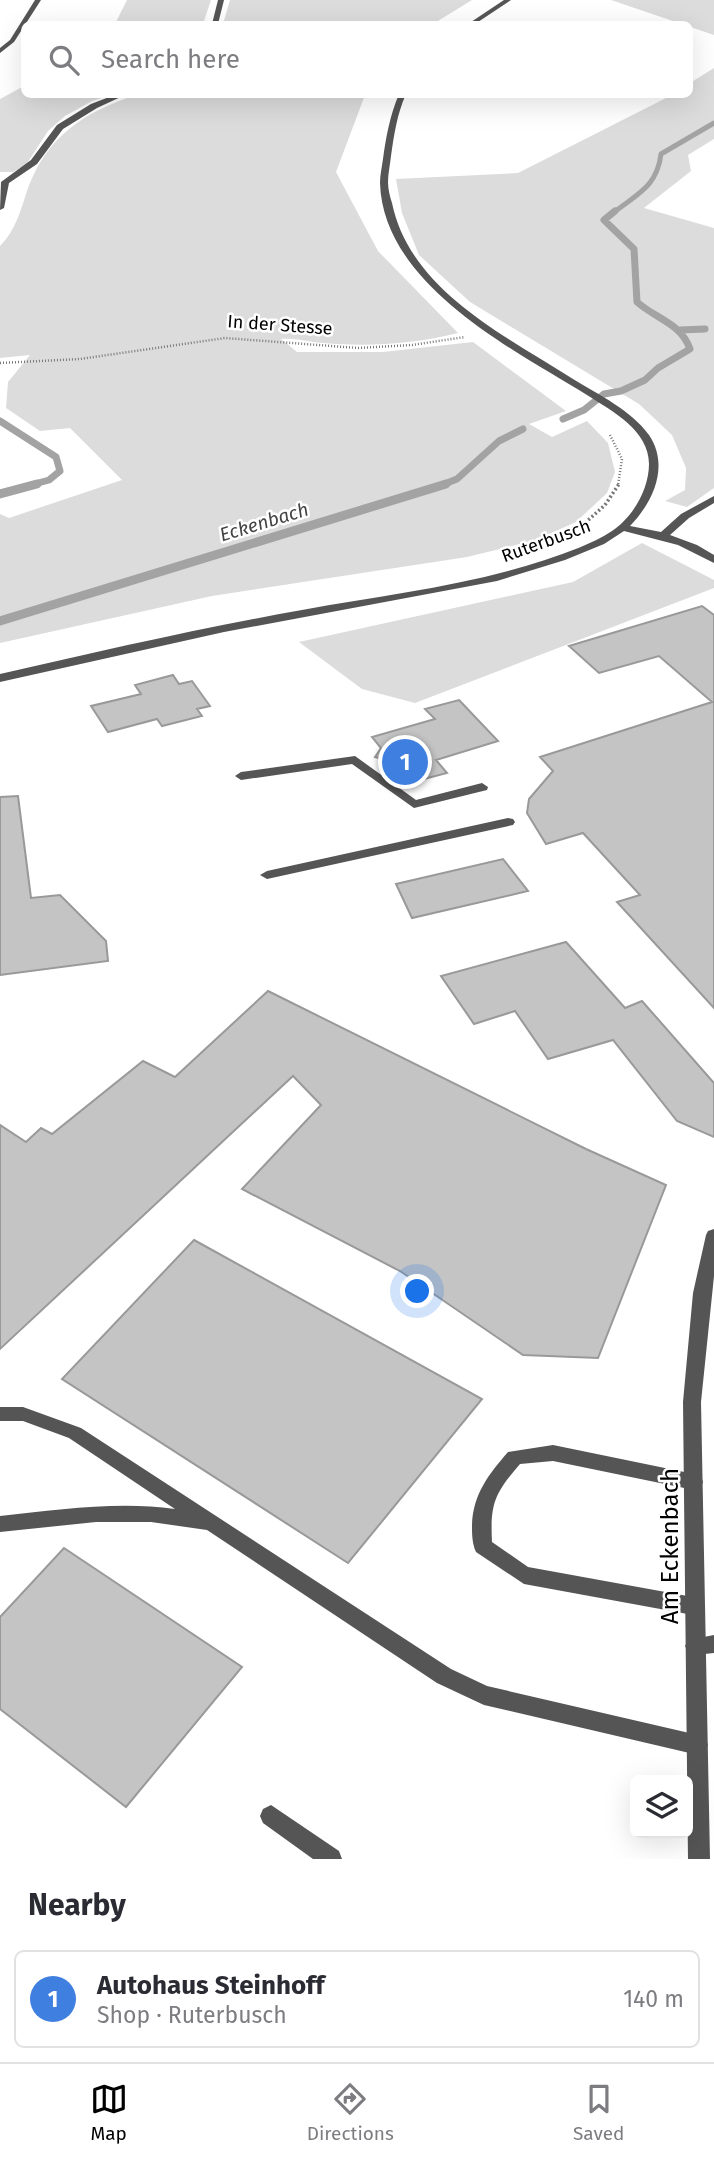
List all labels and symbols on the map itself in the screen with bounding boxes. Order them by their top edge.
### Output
street label: In der Stesse [227,310,333,340]
water label: Eckenbach [217,498,311,546]
street label: Ruterbusch [499,515,593,567]
pin: 1 [382,736,428,788]
your location [400,1274,434,1308]
street label: Am Eckenbach [656,1468,684,1624]

